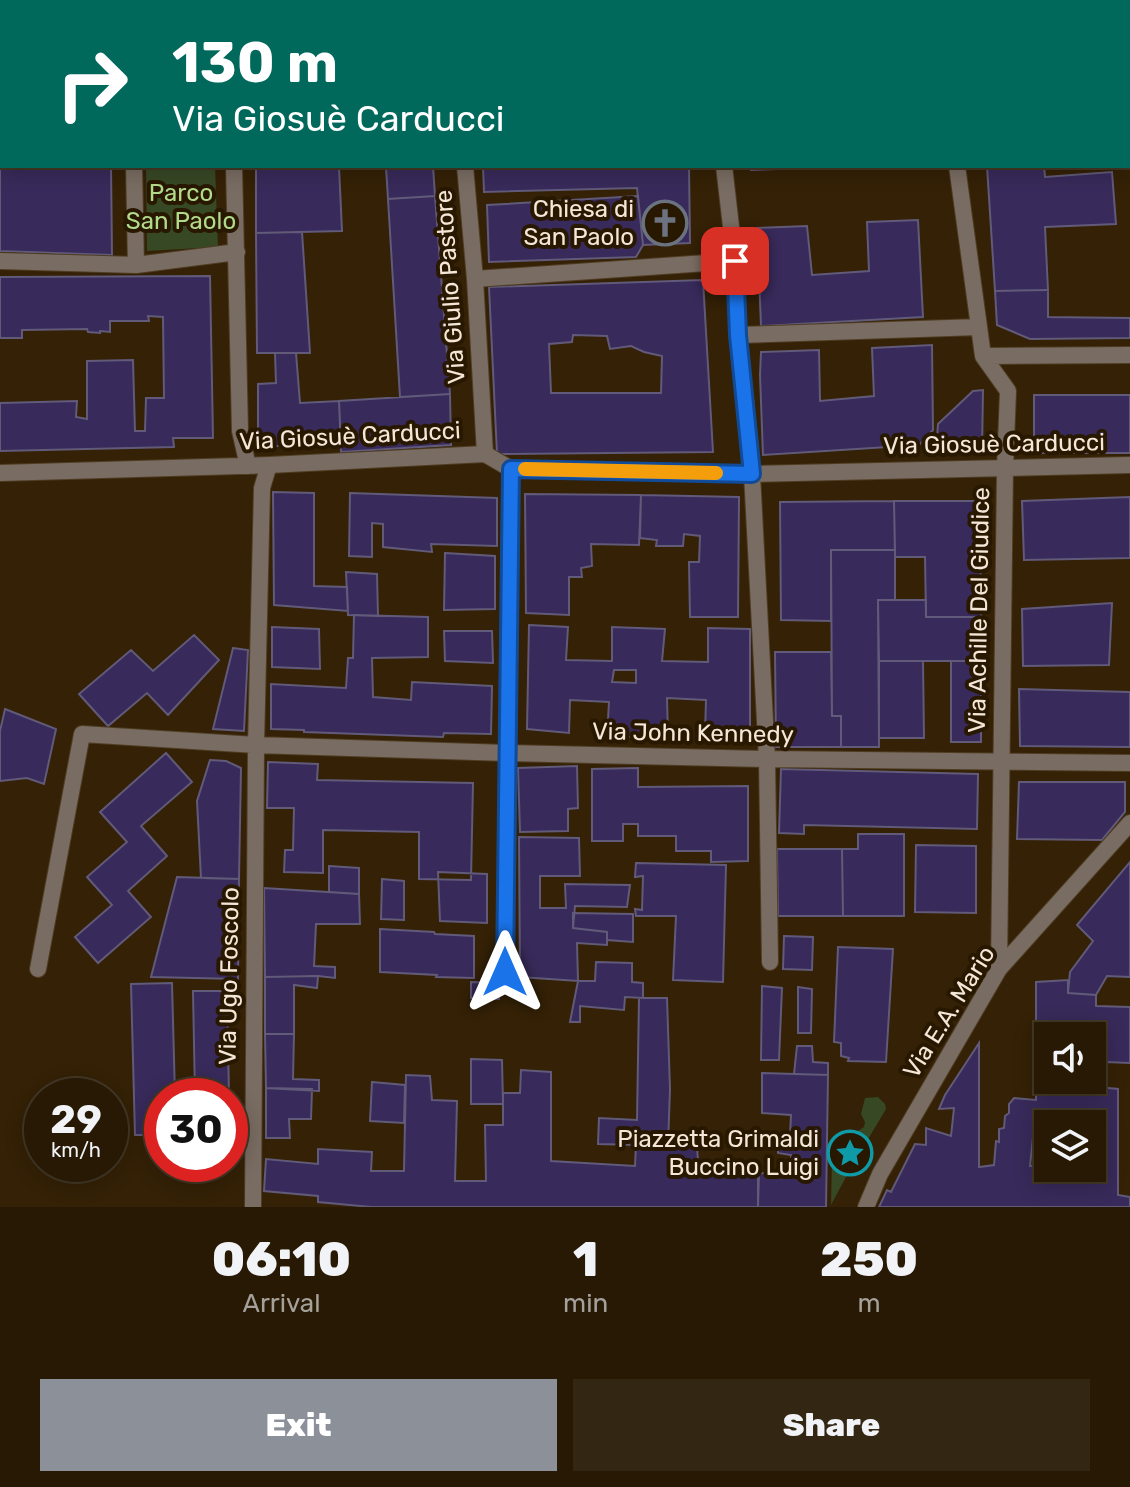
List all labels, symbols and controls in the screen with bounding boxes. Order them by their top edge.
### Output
text: 130 m [172,30,338,96]
icon: right [40,32,144,136]
text: Via Giosuè Carducci [172,97,504,140]
park label: Parco San Paolo [126,179,236,235]
street label: Via Giulio Pastore [429,189,471,385]
place label: Chiesa di San Paolo [524,195,634,251]
church icon: Chiesa di San Paolo [641,199,689,247]
pin [701,227,769,295]
icon: arrive [713,239,757,283]
street label: Via Giosuè Carducci [239,416,461,456]
street label: Via Giosuè Carducci [883,428,1105,460]
street label: Via Achille Del Giudice [963,487,995,733]
street label: Via John Kennedy [592,717,794,749]
street label: Via Ugo Foscolo [213,887,245,1065]
position arrow [463,930,547,1014]
street label: Via E.A. Mario [897,941,1001,1083]
map controls [1034,1022,1106,1182]
button: sound [1034,1022,1106,1094]
speed limit sign: 30 [144,1078,248,1182]
text: 29 [50,1096,102,1143]
button: layers [1034,1110,1106,1182]
place label: Piazzetta Grimaldi Buccino Luigi [617,1125,819,1181]
place icon: Piazzetta Grimaldi Buccino Luigi [826,1129,874,1177]
text: km/h [51,1138,101,1162]
text: 06:10 [212,1231,351,1288]
text: 1 [573,1231,598,1288]
text: 250 [820,1231,918,1288]
text: Arrival [242,1288,321,1319]
text: min [563,1288,608,1319]
text: m [858,1288,881,1319]
button: Exit [40,1379,557,1471]
button: Share [573,1379,1090,1471]

